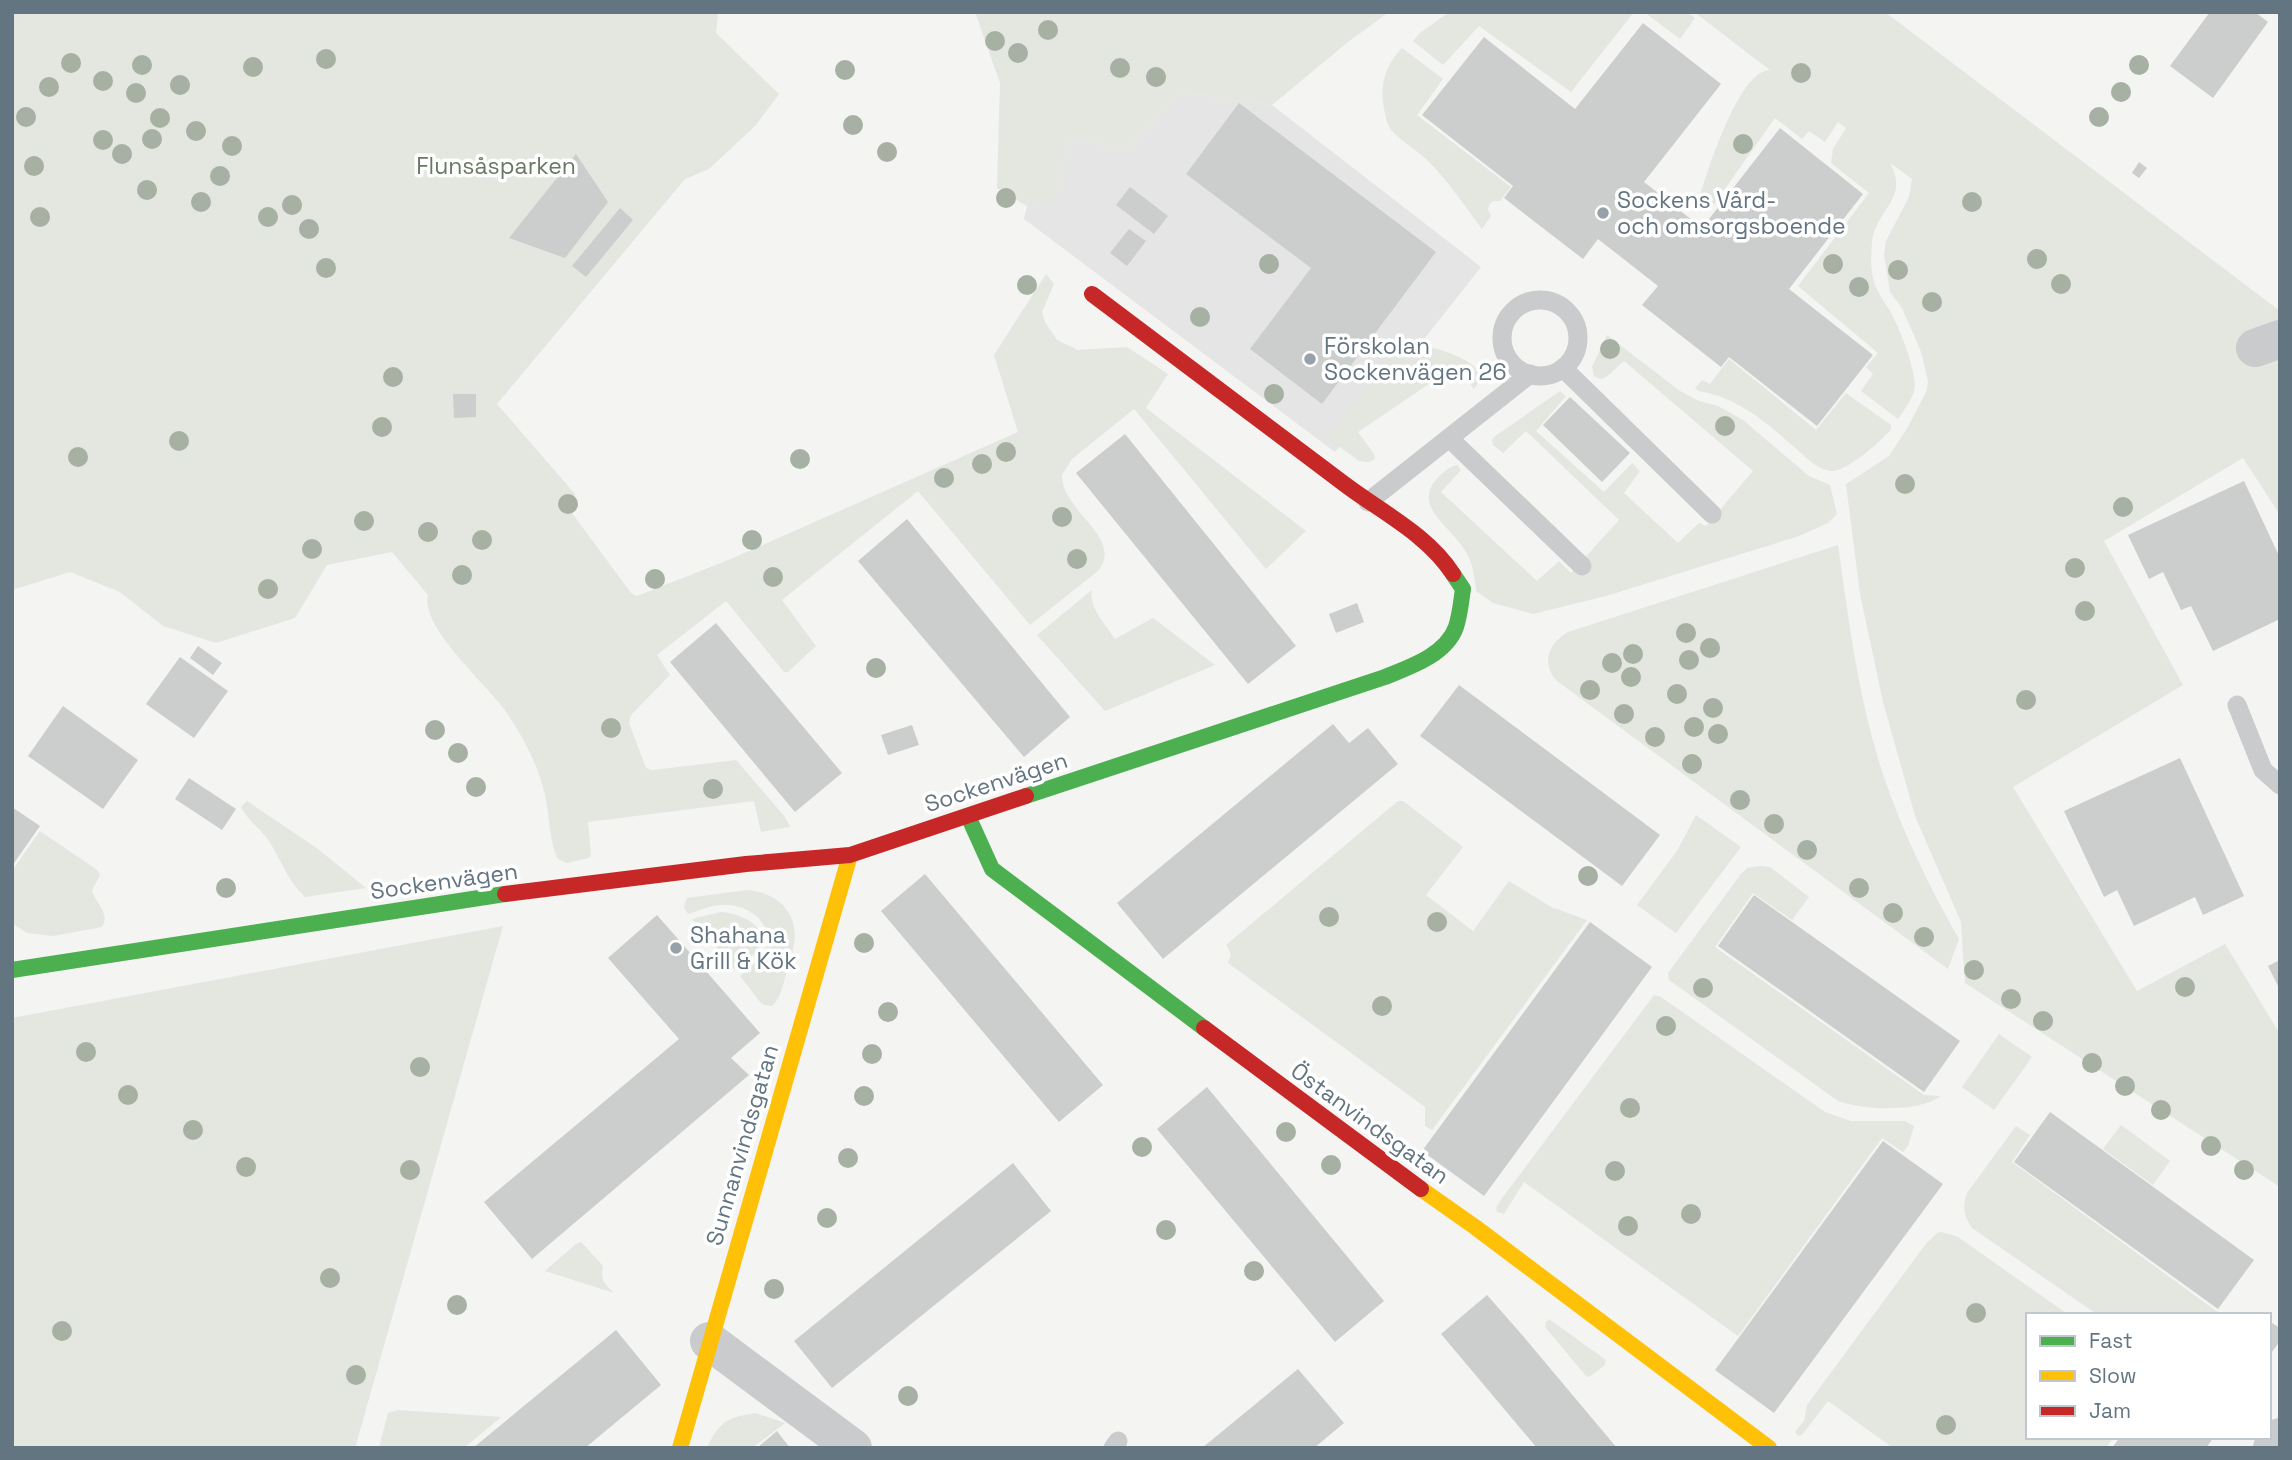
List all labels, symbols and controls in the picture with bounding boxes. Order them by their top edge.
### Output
park label: Flunsåsparken [416,151,576,181]
place label: Sockens Vård- och omsorgsboende [1617,185,1846,241]
marker: Sockens Vård- och omsorgsboende [1595,205,1611,221]
place label: Förskolan Sockenvägen 26 [1324,331,1506,387]
marker: Förskolan Sockenvägen 26 [1302,351,1318,367]
street label: Sockenvägen [921,745,1071,819]
street label: Sockenvägen [368,856,520,906]
place label: Shahana Grill & Kök [690,920,797,976]
marker: Shahana Grill & Kök [668,940,684,956]
street label: Sunnanvindsgatan [699,1041,785,1249]
street label: Östanvindsgatan [1285,1055,1455,1191]
legend [2026,1313,2271,1439]
text: Fast [2089,1327,2133,1354]
text: Slow [2089,1362,2137,1389]
text: Jam [2089,1397,2131,1424]

